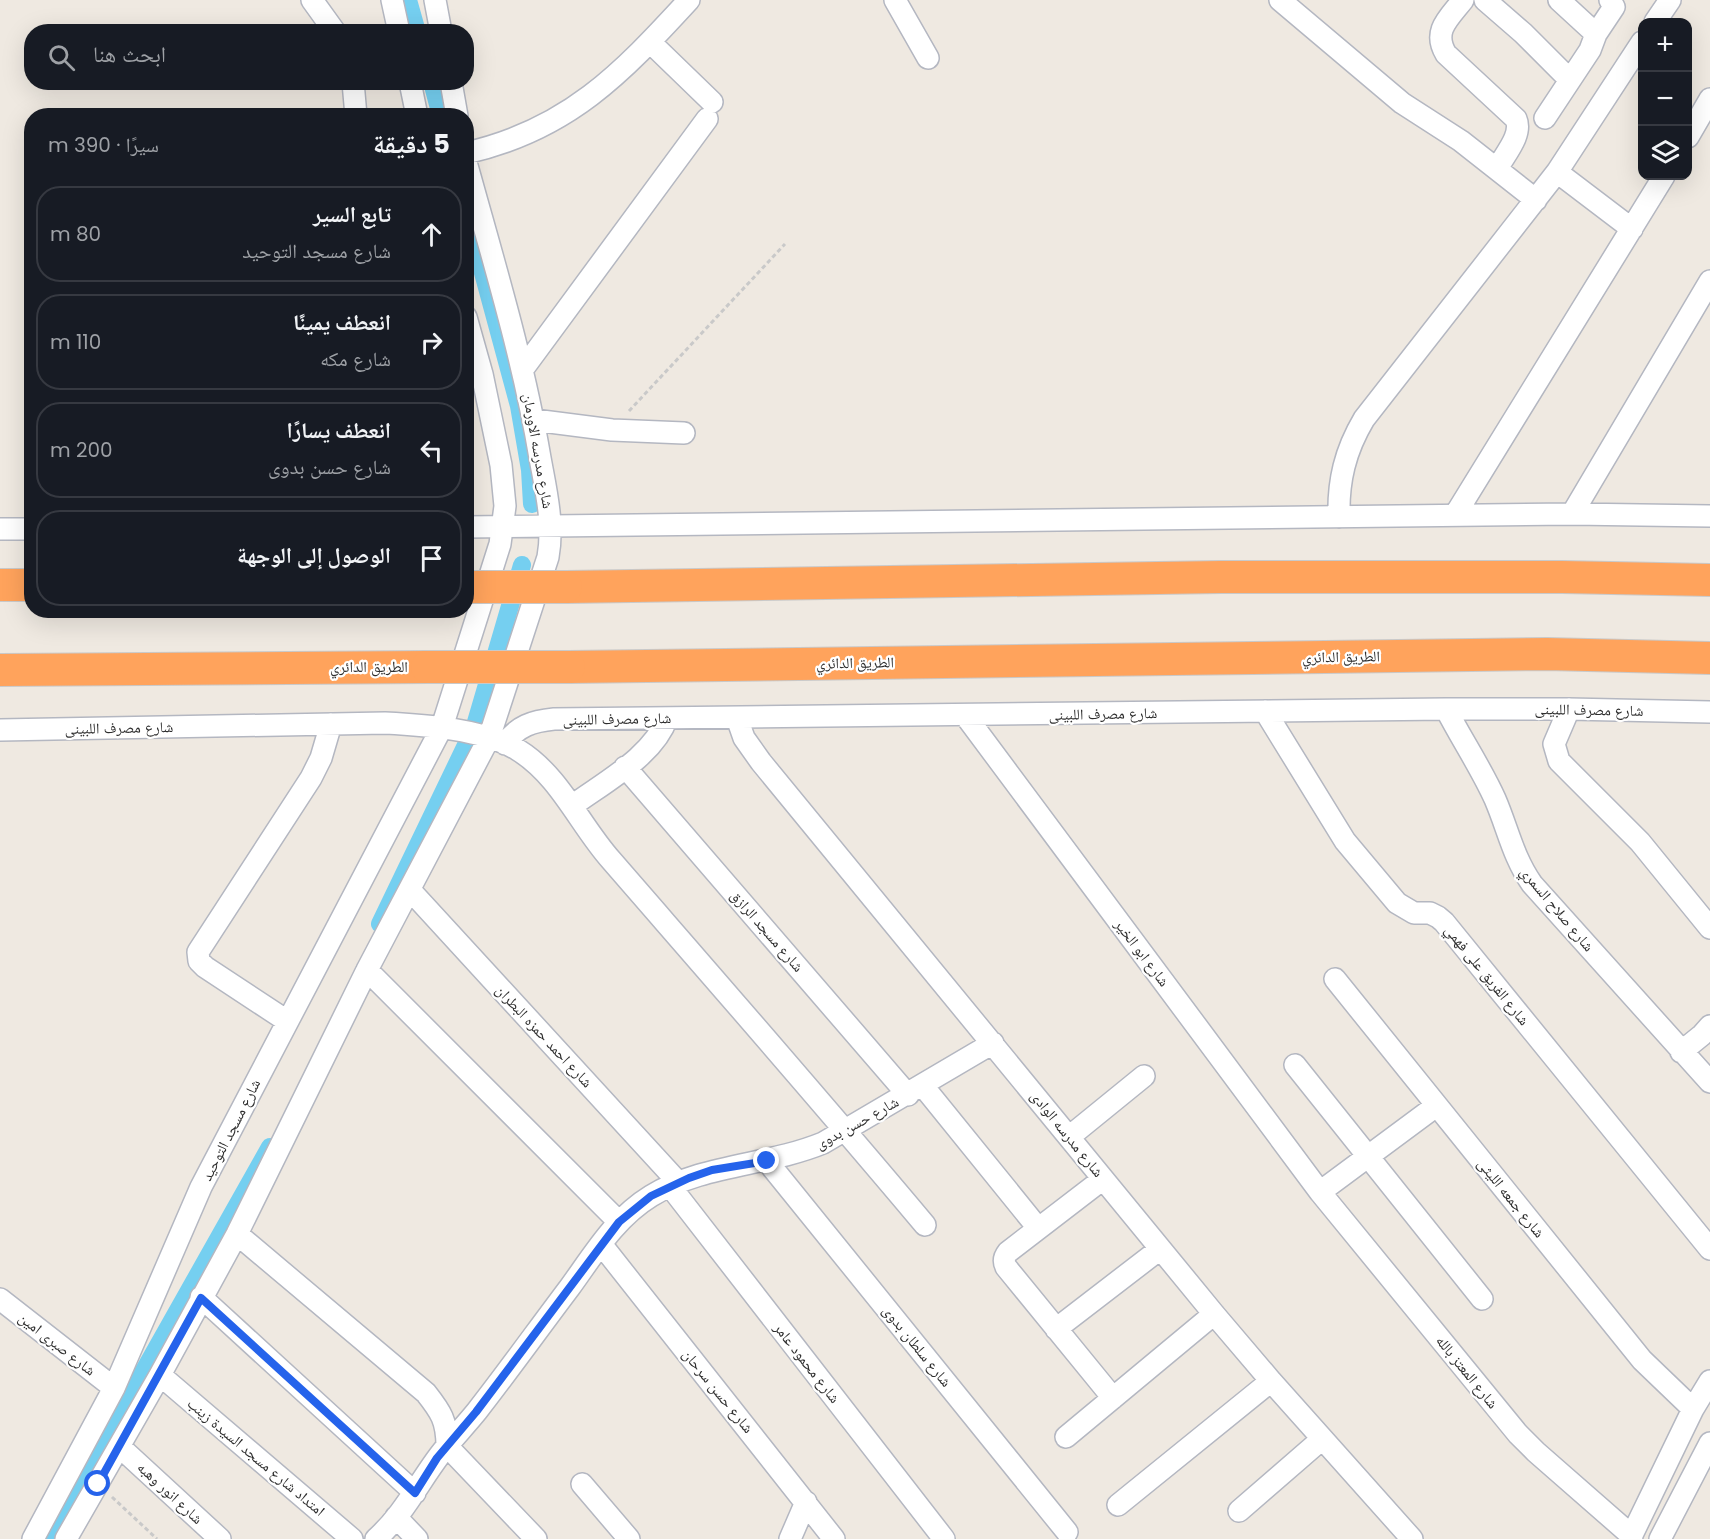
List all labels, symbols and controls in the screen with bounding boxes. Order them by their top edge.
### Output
map controls [1638,18,1692,180]
button: + [1638,18,1692,72]
search box [24,24,474,90]
text: ابحث هنا [93,39,166,70]
icon: search [45,41,78,74]
button: − [1638,72,1692,126]
text: 5 دقيقة [373,126,450,162]
button: layers [1638,126,1692,180]
text: سيرًا · 390 m [48,131,159,159]
text: تابع السير [313,199,391,230]
icon: ahead [415,218,448,251]
text: 80 m [50,220,101,248]
text: شارع مسجد التوحيد [242,237,391,265]
text: انعطف يمينًا [293,307,391,338]
icon: right [415,326,448,359]
text: 110 m [50,328,101,356]
text: شارع مكه [320,345,391,373]
street label: شارع مدرسه الاورمان [518,392,559,510]
text: انعطف يسارًا [287,415,391,446]
icon: left [415,434,448,467]
text: 200 m [50,436,113,464]
text: شارع حسن بدوى [268,453,391,481]
text: الوصول إلى الوجهة [237,540,391,571]
icon: arrive [415,542,448,575]
street label: الطريق الدائري [1302,645,1380,669]
street label: الطريق الدائري [816,651,894,675]
street label: الطريق الدائري [330,656,408,679]
street label: شارع مصرف اللبينى [1534,698,1644,721]
street label: شارع مصرف اللبينى [1048,702,1158,725]
street label: شارع مصرف اللبينى [562,707,672,730]
street label: شارع مصرف اللبينى [64,716,174,739]
street label: شارع صلاح السمري [1514,862,1599,957]
street label: شارع مسجد الرازق [726,885,809,976]
street label: شارع ابو الخير [1110,914,1175,991]
street label: شارع الفريق على فهمي [1439,920,1535,1031]
street label: شارع احمد حمزه البطران [491,980,598,1092]
street label: شارع مسجد التوحيد [196,1075,265,1184]
street label: شارع مدرسه الوادى [1026,1086,1109,1181]
street label: شارع حسن بدوى [811,1091,902,1154]
route end [753,1147,779,1173]
street label: شارع جمعه الليثى [1473,1153,1550,1242]
street label: شارع سلطان بدوى [878,1300,957,1391]
street label: شارع صبرى امين [14,1307,100,1380]
street label: شارع محمود عامر [769,1317,846,1407]
street label: شارع المعتز بالله [1431,1331,1504,1413]
street label: شارع حسن سرحان [678,1344,759,1437]
street label: امتداد شارع مسجد السيدة زينب [183,1393,330,1521]
street label: شارع انور وهبه [133,1457,208,1529]
route start [84,1470,110,1496]

